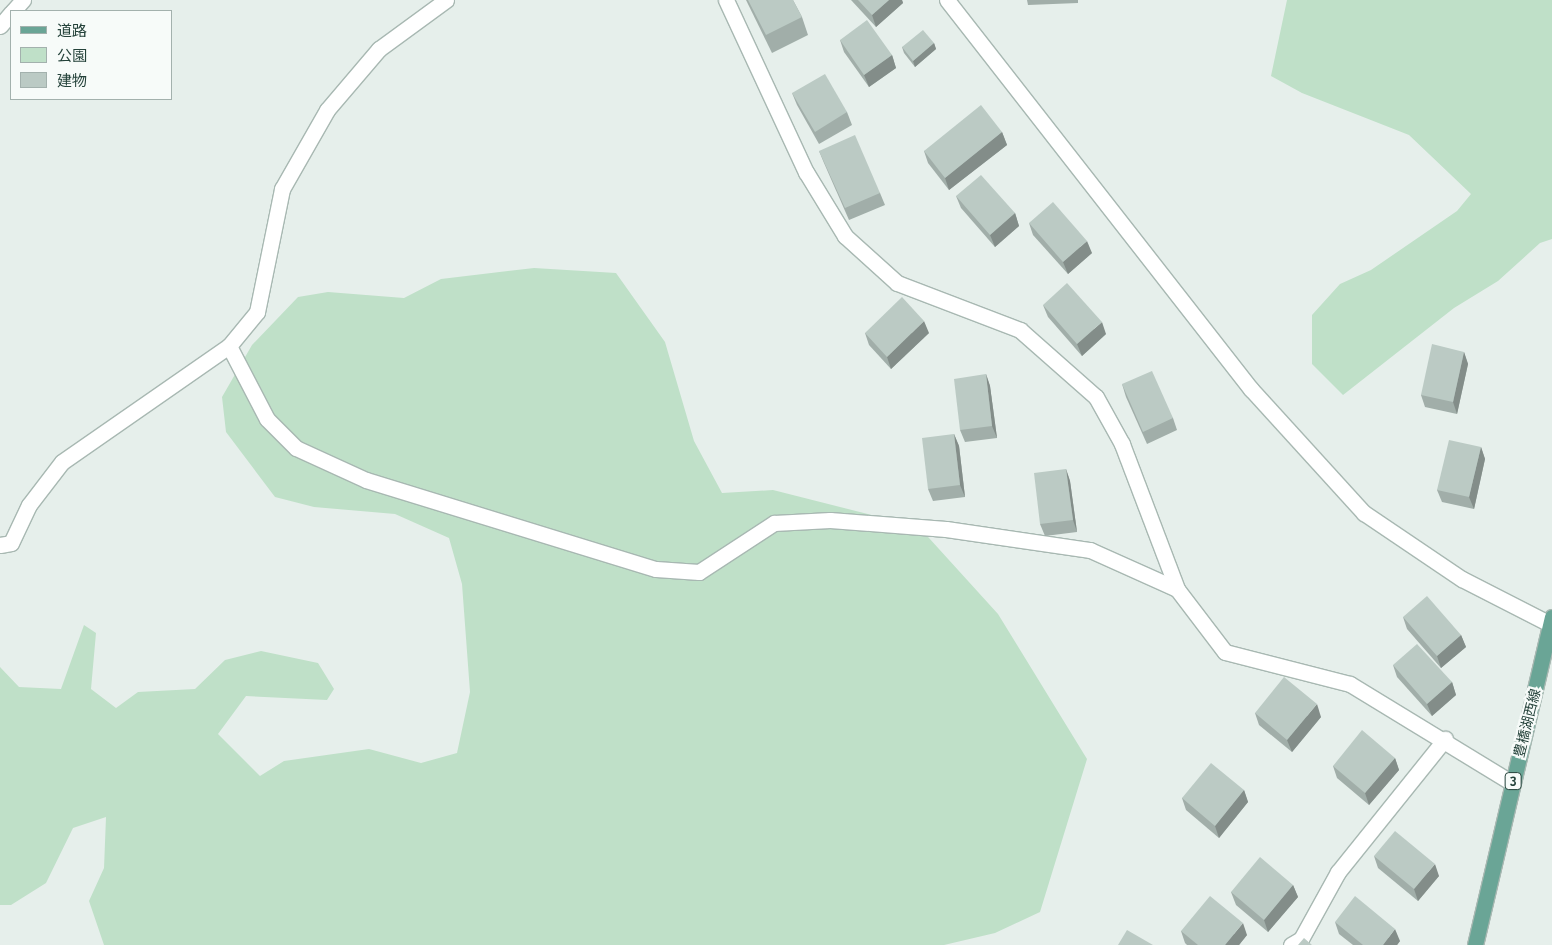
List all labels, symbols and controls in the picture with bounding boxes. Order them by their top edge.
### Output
legend [10,10,172,100]
text: 道路 [57,22,87,40]
text: 公園 [57,47,87,65]
text: 建物 [57,72,87,90]
street label: 豊橋湖西線 [1510,687,1544,759]
road number: 3 [1504,771,1522,790]

